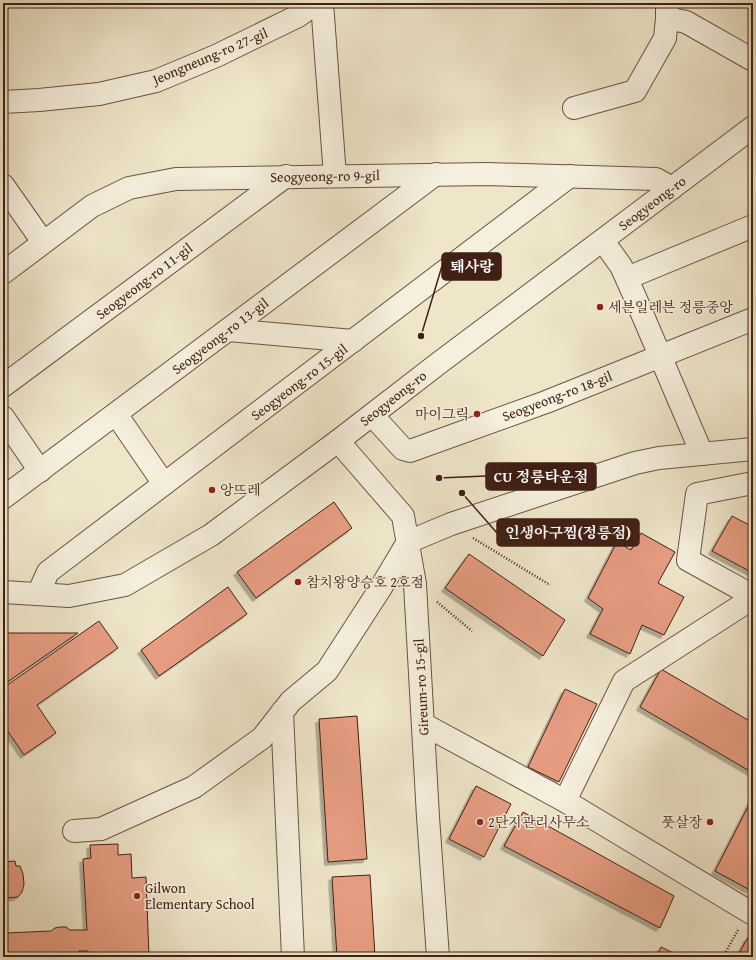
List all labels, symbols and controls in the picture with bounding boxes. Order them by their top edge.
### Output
street label: Jeongneung-ro 27-gil [147,23,271,90]
street label: Seogyeong-ro 9-gil [270,165,380,187]
street label: Seogyeong-ro [614,171,690,235]
street label: Seogyeong-ro 11-gil [91,238,197,324]
callout: 퇘사랑 [442,253,501,280]
text: 퇘사랑 [450,256,494,277]
street label: Seogyeong-ro 13-gil [167,293,273,379]
place label: 세븐일레븐 정릉중앙 [608,297,733,317]
marker: 세븐일레븐 정릉중앙 [595,302,605,312]
street label: Seogyeong-ro 15-gil [246,339,352,425]
street label: Seogyeong-ro [355,365,431,431]
street label: Seogyeong-ro 18-gil [499,366,615,426]
place label: 마이그릭 [415,404,469,424]
marker: 마이그릭 [472,409,482,419]
callout: CU 정릉타운점 [486,463,596,490]
text: CU 정릉타운점 [494,466,588,487]
place label: 앙뜨레 [220,480,261,500]
marker: 앙뜨레 [207,485,217,495]
callout: 인생아구찜(정릉점) [497,519,639,546]
text: 인생아구찜(정릉점) [505,522,631,543]
place label: 참치왕양승호 2호점 [306,572,424,592]
marker: 참치왕양승호 2호점 [293,577,303,587]
street label: Gireum-ro 15-gil [408,638,434,736]
place label: 2단지관리사무소 [488,812,590,832]
place label: 풋살장 [661,812,702,832]
marker: 2단지관리사무소 [475,817,485,827]
marker: 풋살장 [705,817,715,827]
place label: Gilwon Elementary School [145,878,255,914]
marker: Gilwon Elementary School [132,891,142,901]

